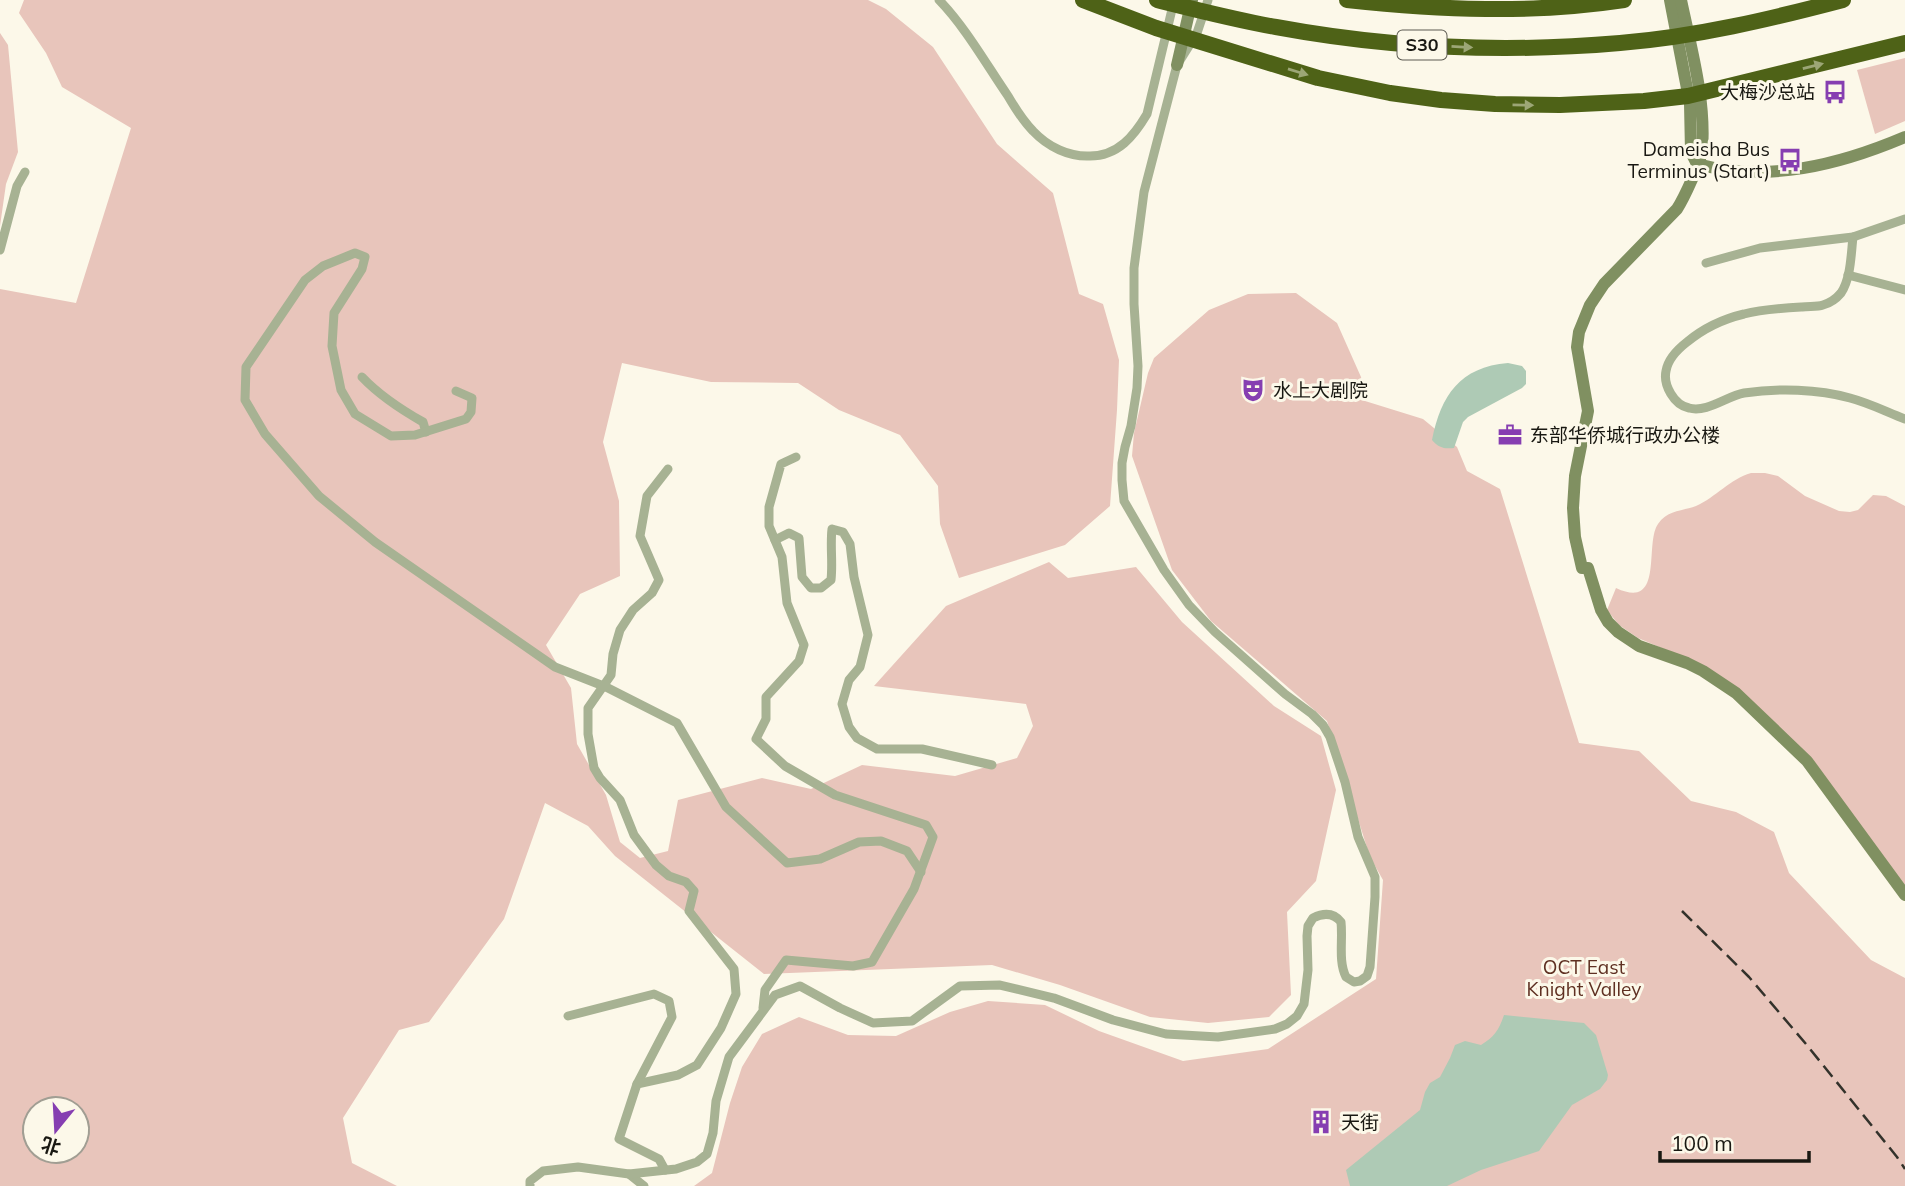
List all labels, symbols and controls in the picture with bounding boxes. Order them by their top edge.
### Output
road number: S30 [1398,31,1446,60]
one-way arrow [1451,42,1473,53]
one-way arrow [1802,60,1824,71]
one-way arrow [1288,67,1309,78]
bus stop icon: 大梅沙总站 [1821,78,1849,106]
place label: 大梅沙总站 [1720,80,1815,104]
one-way arrow [1512,99,1534,111]
place label: Dameisha Bus Terminus (Start) [1628,137,1770,183]
bus stop icon: Dameisha Bus Terminus (Start) [1776,146,1804,174]
theatre icon: 水上大剧院 [1239,376,1267,404]
place label: 水上大剧院 [1273,378,1368,402]
office icon: 东部华侨城行政办公楼 [1496,421,1524,449]
place label: 东部华侨城行政办公楼 [1530,423,1720,447]
park label: OCT East Knight Valley [1527,955,1641,1001]
north arrow [21,1095,91,1165]
building icon: 天街 [1307,1108,1335,1136]
place label: 天街 [1341,1110,1379,1134]
scale bar [1660,1120,1809,1164]
text: 100 m [1671,1130,1733,1156]
text: 北 [38,1132,63,1161]

